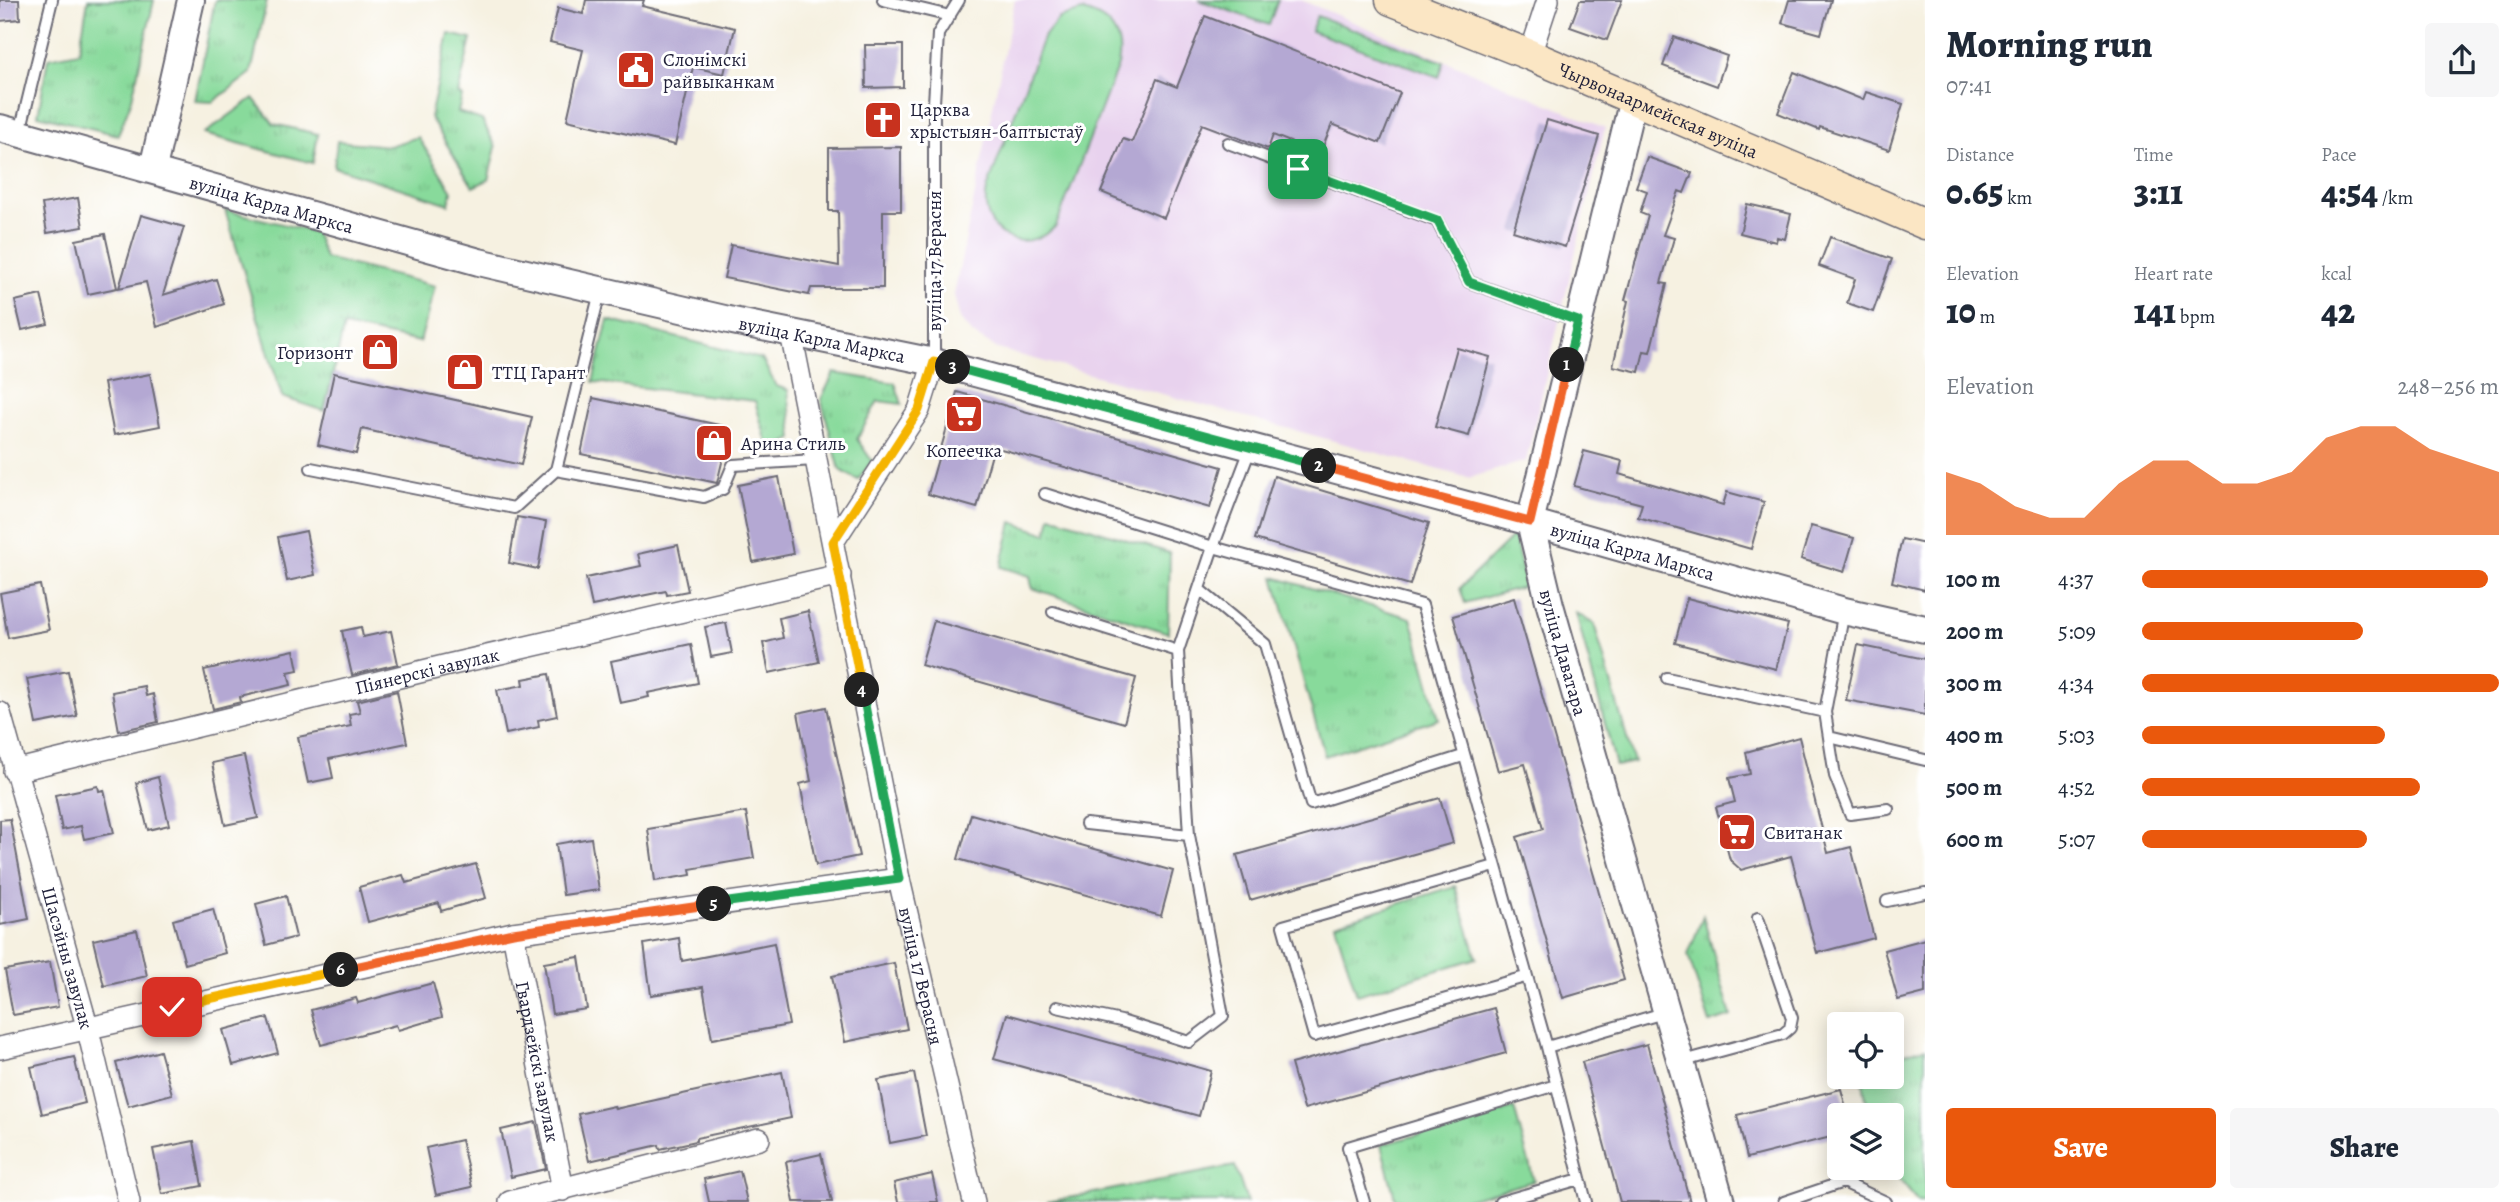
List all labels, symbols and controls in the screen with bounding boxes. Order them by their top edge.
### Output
text: Morning run [1946,18,2153,70]
button: share [2425,23,2499,97]
place label: Слонімскі райвыканкам [663,47,775,95]
public building icon: Слонімскі райвыканкам [615,49,657,91]
street label: Чырвонаармейская вуліца [1554,57,1762,165]
text: 07:41 [1946,70,1992,101]
place label: Царква хрыстыян-баптыстаў [910,97,1083,145]
church icon: Царква хрыстыян-баптыстаў [862,99,904,141]
pin [1268,139,1328,199]
text: Distance [1946,142,2014,168]
text: Time [2134,142,2173,168]
text: Pace [2321,142,2357,168]
icon: arrive [1279,150,1317,188]
text: 0.65 [1946,168,2003,216]
text: 3:11 [2134,168,2183,216]
text: 4:54 [2321,168,2378,216]
street label: вуліца Карла Маркса [186,170,357,240]
text: km [2003,185,2032,211]
text: /km [2378,185,2413,211]
street label: вуліца 17 Верасня [922,191,948,331]
text: Elevation [1946,261,2019,287]
text: Heart rate [2134,261,2213,287]
text: kcal [2321,261,2352,287]
text: 10 [1946,287,1976,335]
text: 141 [2134,287,2176,335]
text: 42 [2321,287,2355,335]
text: m [1976,304,1995,330]
text: bpm [2176,304,2215,330]
street label: вуліца Карла Маркса [736,310,908,370]
shop icon: Горизонт [359,331,401,373]
place label: Горизонт [277,340,354,366]
pin: 1 [1550,348,1584,382]
pin: 3 [936,350,970,384]
shop icon: ТТЦ Гарант [444,351,486,393]
text: 1 [1563,351,1570,377]
text: 3 [948,353,957,379]
place label: ТТЦ Гарант [492,360,586,386]
text: Elevation [1946,371,2034,402]
text: 248–256 m [2397,371,2499,402]
supermarket icon: Копеечка [943,393,985,435]
shop icon: Арина Стиль [693,422,735,464]
place label: Арина Стиль [740,431,846,457]
place label: Копеечка [926,438,1003,464]
pin: 2 [1302,448,1336,484]
text: 2 [1314,452,1323,478]
street label: вуліца Карла Маркса [1547,516,1717,588]
text: 100 m [1946,564,2001,595]
text: 4:37 [2058,564,2093,595]
street label: вуліца Даватара [1533,587,1593,719]
text: 200 m [1946,616,2004,647]
text: 5:09 [2058,616,2096,647]
street label: Піянерскі завулак [352,642,502,701]
text: 300 m [1946,668,2002,699]
text: 4:34 [2058,668,2094,699]
pin: 4 [844,672,880,708]
text: 4 [857,676,866,702]
text: 400 m [1946,720,2003,751]
text: 5:03 [2058,720,2095,751]
text: 500 m [1946,772,2002,803]
text: 4:52 [2058,772,2095,803]
supermarket icon: Свитанак [1716,811,1758,853]
place label: Свитанак [1764,820,1843,846]
text: 600 m [1946,824,2003,855]
text: 5:07 [2058,824,2095,855]
street label: Шасэйны завулак [35,884,99,1032]
pin: 5 [696,886,732,922]
text: 5 [709,890,718,916]
street label: вуліца 17 Верасня [892,905,949,1048]
pin: 6 [324,953,358,988]
text: 6 [336,956,345,982]
pin [142,977,202,1037]
street label: Гвардзейскі завулак [509,979,565,1145]
icon: check [153,988,191,1026]
map controls [1827,1012,1904,1180]
button: locate [1827,1012,1904,1089]
button: layers [1827,1103,1904,1180]
button: Save [1946,1108,2216,1188]
button: Share [2230,1108,2499,1188]

